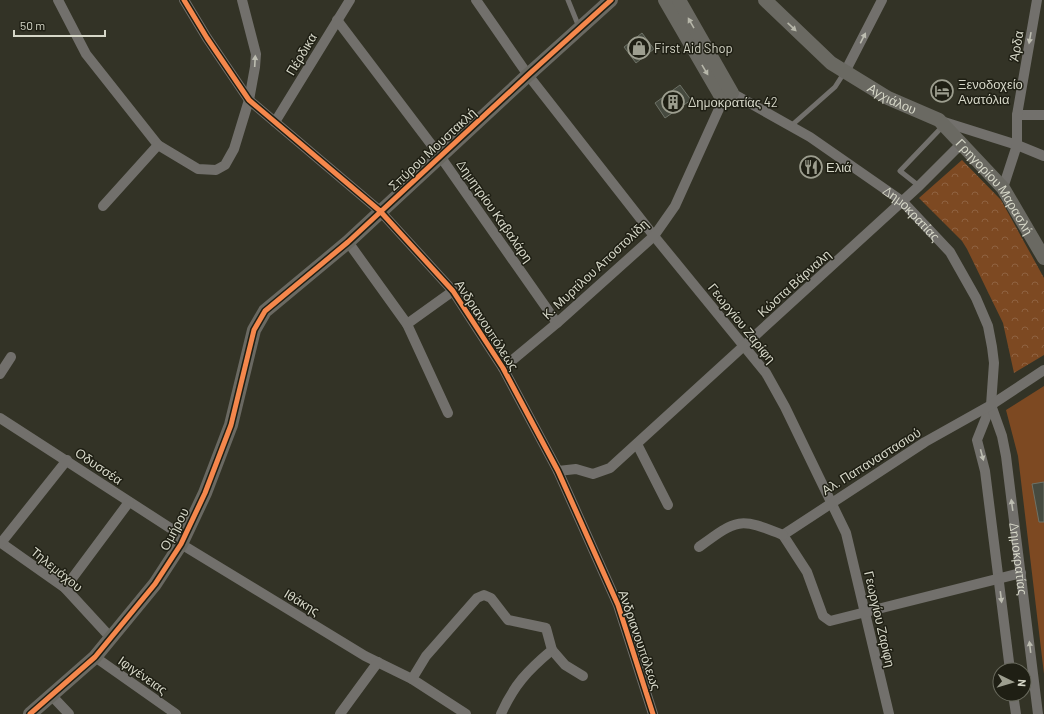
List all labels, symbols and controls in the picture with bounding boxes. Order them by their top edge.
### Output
scale bar [14,12,105,38]
one-way arrow [688,17,695,29]
text: 50 m [20,18,45,32]
one-way arrow [787,23,798,32]
street label: Άρδα [1005,29,1027,63]
street label: Πέρδικα [282,30,320,78]
one-way arrow [859,32,866,43]
one-way arrow [1027,32,1033,45]
shop icon: First Aid Shop [626,35,652,61]
place label: First Aid Shop [654,40,733,56]
one-way arrow [252,55,259,67]
one-way arrow [701,65,709,75]
place label: Ξενοδοχείο Ανατόλια [958,76,1023,107]
hotel icon: Ξενοδοχείο Ανατόλια [929,78,955,104]
street label: Αγχιάλου [865,79,919,117]
building icon: Δημοκρατίας 42 [660,89,686,115]
place label: Δημοκρατίας 42 [688,94,778,110]
street label: Σπύρου Μουστακλή [385,104,479,194]
street label: Γρηγορίου Μαρασλή [953,135,1037,238]
restaurant icon: Ελιά [798,154,824,180]
street label: Δημητρίου Καβαλάρη [454,157,536,265]
place label: Ελιά [826,159,852,175]
street label: Δημοκρατίας [880,182,943,244]
street label: Κ. Μυρτίλου Αποστολίδη [539,216,651,322]
street label: Κώστα Βάρναλη [754,246,834,320]
street label: Ανδριανουπόλεως [452,277,522,373]
street label: Γεωργίου Ζαρίφη [705,280,779,366]
street label: Αλ. Παπαναστασιού [818,424,924,498]
street label: Οδυσσέα [72,444,126,488]
one-way arrow [979,448,985,461]
one-way arrow [1009,499,1015,511]
street label: Ομήρου [156,505,192,553]
street label: Δημοκρατίας [1006,522,1031,596]
street label: Τηλεμάχου [28,543,86,595]
street label: Γεωργίου Ζαρίφη [861,569,899,669]
street label: Ιθάκης [281,585,323,619]
street label: Ανδριανουπόλεως [615,588,665,692]
one-way arrow [998,591,1004,603]
one-way arrow [1027,641,1033,654]
street label: Ιφιγένειας [115,652,171,698]
north arrow [992,662,1032,702]
text: N [1016,679,1029,687]

